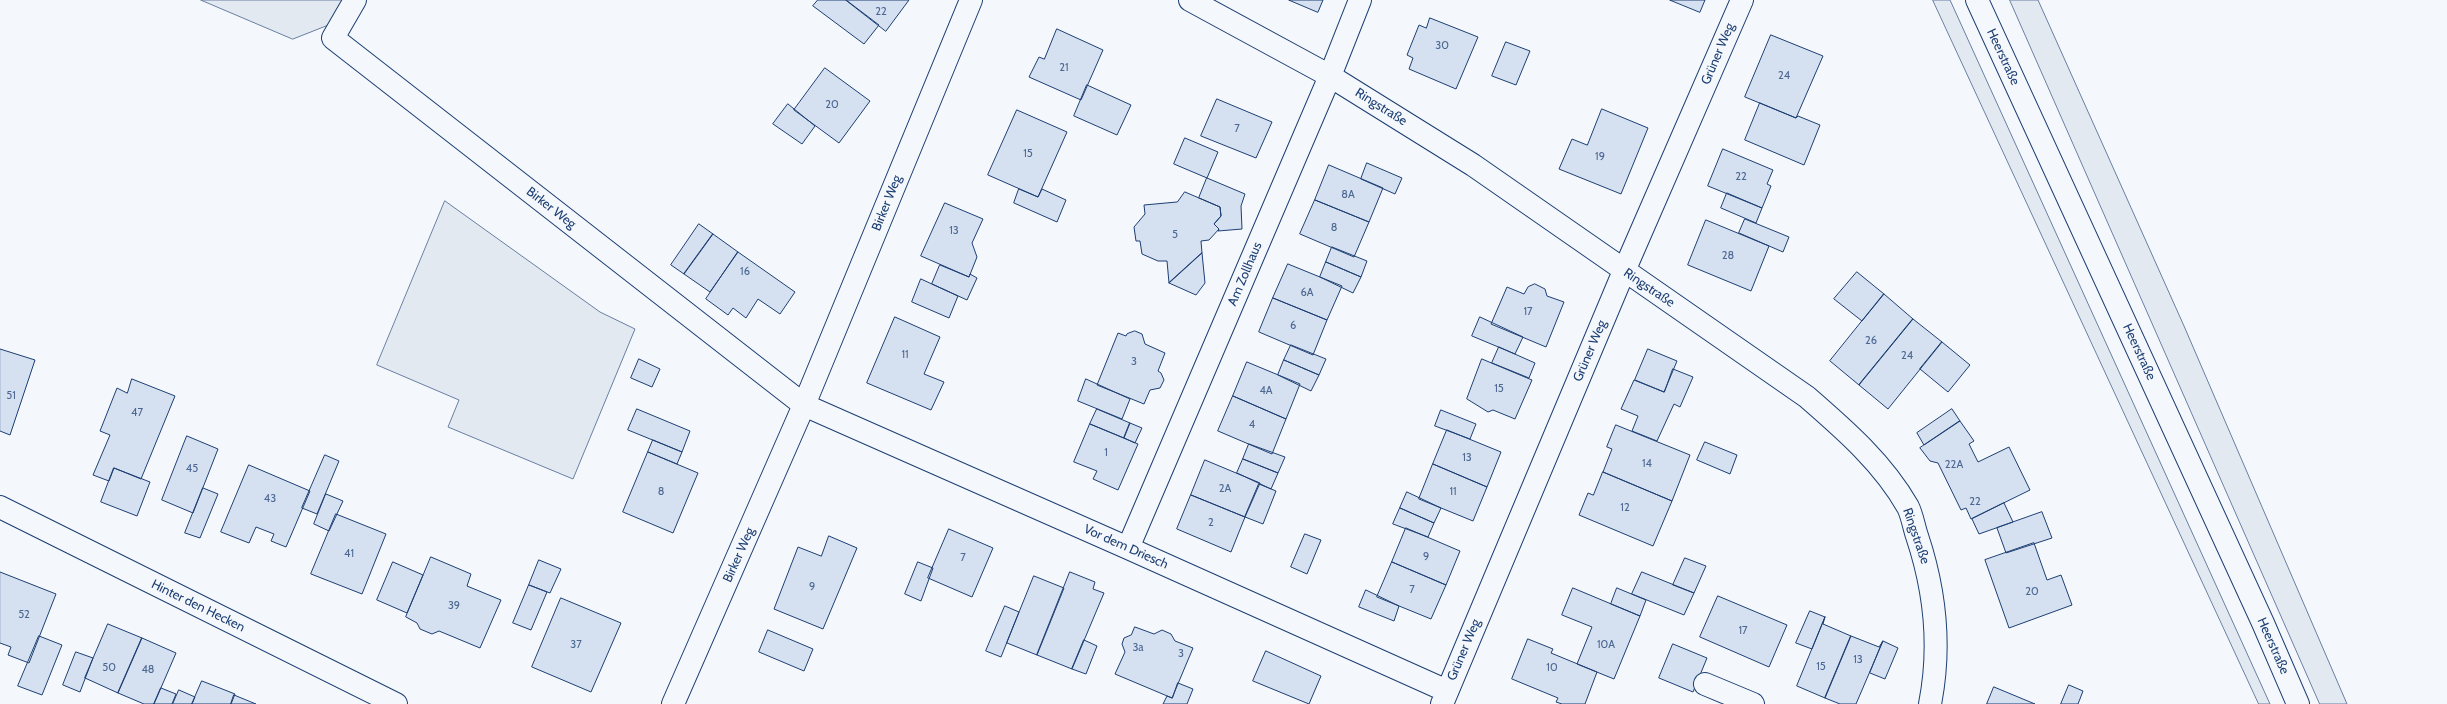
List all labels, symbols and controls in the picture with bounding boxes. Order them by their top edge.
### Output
house number: 22 [875,5,887,19]
street label: Grüner Weg [1698,21,1738,87]
street label: Heerstraße [1983,26,2023,88]
house number: 30 [1435,39,1449,53]
house number: 21 [1059,61,1069,75]
house number: 24 [1778,69,1790,83]
street label: Ringstraße [1352,85,1410,129]
house number: 20 [825,98,839,112]
house number: 7 [1234,122,1240,136]
house number: 15 [1023,147,1033,161]
house number: 19 [1595,150,1605,164]
house number: 22 [1735,170,1747,184]
street label: Birker Weg [869,173,905,233]
street label: Birker Weg [523,184,579,232]
house number: 8A [1341,188,1355,202]
house number: 8 [1331,221,1337,235]
house number: 13 [949,224,959,238]
house number: 5 [1172,228,1178,242]
street label: Am Zollhaus [1225,240,1265,308]
house number: 28 [1722,249,1734,263]
house number: 16 [740,265,750,279]
street label: Ringstraße [1620,265,1678,311]
house number: 6A [1300,286,1314,300]
house number: 17 [1523,305,1533,319]
street label: Grüner Weg [1570,318,1610,384]
house number: 6 [1290,319,1296,333]
street label: Heerstraße [2119,321,2159,383]
house number: 26 [1865,334,1877,348]
house number: 11 [901,348,909,362]
house number: 24 [1901,349,1913,363]
house number: 3 [1131,355,1137,369]
house number: 15 [1494,382,1504,396]
house number: 4A [1259,384,1273,398]
house number: 51 [6,389,16,403]
house number: 47 [131,406,143,420]
house number: 4 [1249,418,1255,432]
house number: 1 [1104,446,1108,460]
house number: 13 [1462,451,1472,465]
house number: 14 [1642,457,1652,471]
house number: 22A [1945,458,1963,472]
house number: 45 [186,462,198,476]
house number: 2A [1219,482,1231,496]
house number: 8 [658,485,664,499]
house number: 11 [1449,485,1457,499]
house number: 43 [264,492,276,506]
house number: 22 [1969,495,1981,509]
house number: 12 [1620,501,1630,515]
street label: Ringstraße [1899,506,1933,566]
house number: 2 [1208,516,1214,530]
street label: Vor dem Driesch [1081,521,1171,573]
street label: Birker Weg [720,525,758,585]
house number: 41 [344,547,354,561]
house number: 9 [1423,550,1429,564]
house number: 7 [960,551,966,565]
street label: Hinter den Hecken [149,577,247,635]
house number: 9 [809,580,815,594]
house number: 7 [1409,583,1415,597]
house number: 20 [2025,585,2039,599]
house number: 39 [448,599,460,613]
house number: 52 [18,608,30,622]
street label: Heerstraße [2254,615,2292,677]
street label: Grüner Weg [1444,617,1484,683]
house number: 17 [1738,624,1748,638]
house number: 37 [570,638,582,652]
house number: 10A [1597,638,1615,652]
house number: 3a [1132,641,1144,655]
house number: 3 [1178,647,1184,661]
house number: 13 [1853,653,1863,667]
house number: 15 [1816,660,1826,674]
house number: 50 [102,661,116,675]
house number: 10 [1546,661,1558,675]
house number: 48 [141,663,155,677]

